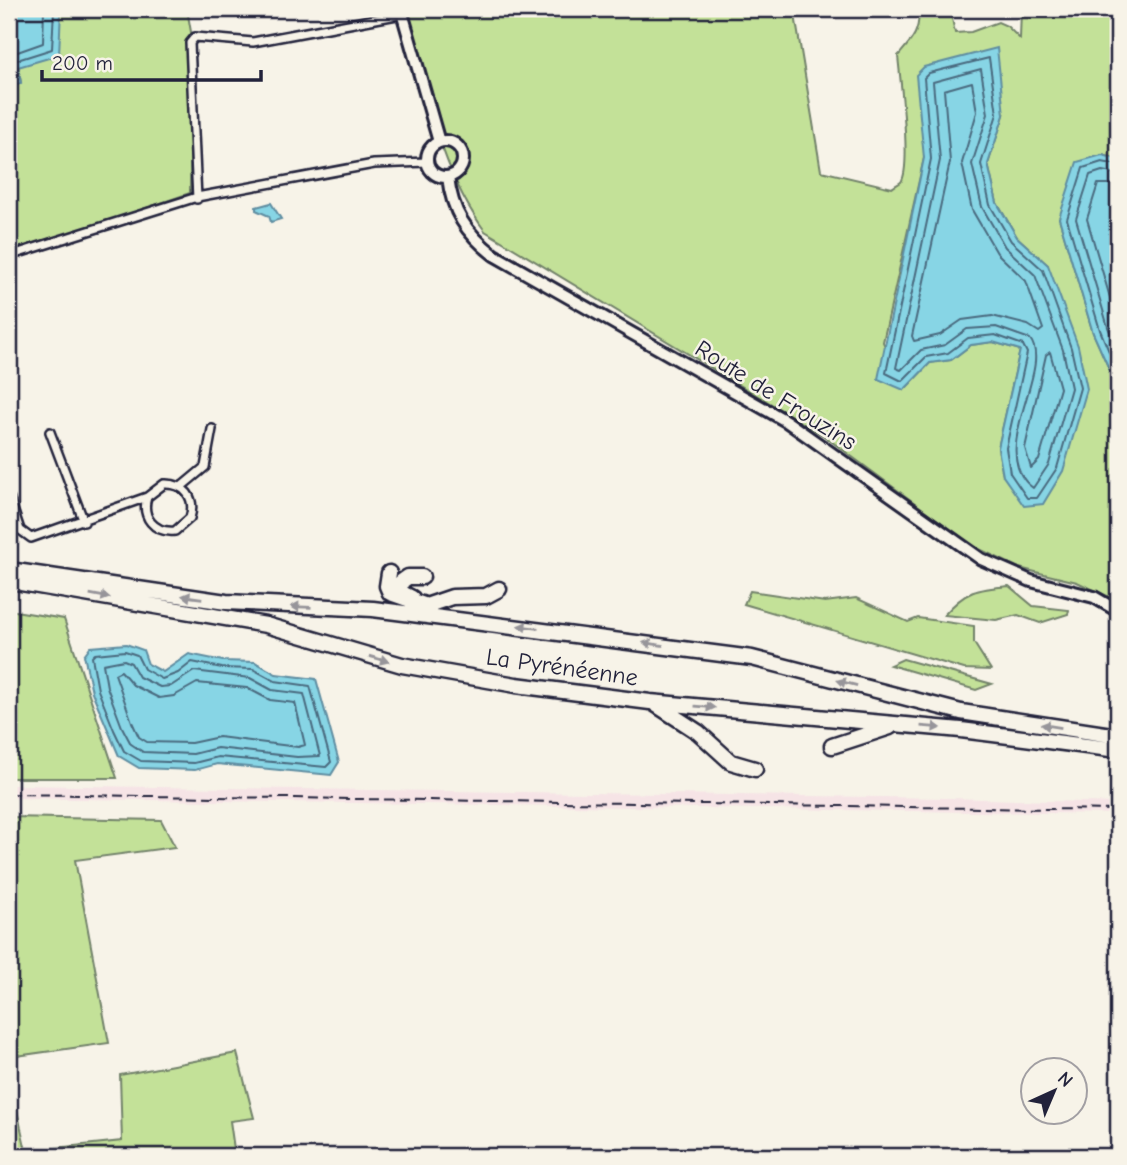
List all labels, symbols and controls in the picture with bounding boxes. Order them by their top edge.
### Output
scale bar [42,38,261,82]
text: 200 m [52,51,113,75]
street label: Route de Frouzins [690,334,862,456]
one-way arrow [89,591,111,602]
one-way arrow [180,591,202,602]
one-way arrow [290,601,312,612]
one-way arrow [516,621,538,632]
one-way arrow [642,638,664,649]
street label: La Pyrénéenne [484,642,640,692]
one-way arrow [368,654,389,664]
one-way arrow [836,677,858,688]
one-way arrow [694,702,716,713]
one-way arrow [1040,720,1062,731]
one-way arrow [921,722,943,733]
north arrow [1018,1056,1088,1126]
text: N [1053,1067,1077,1092]

